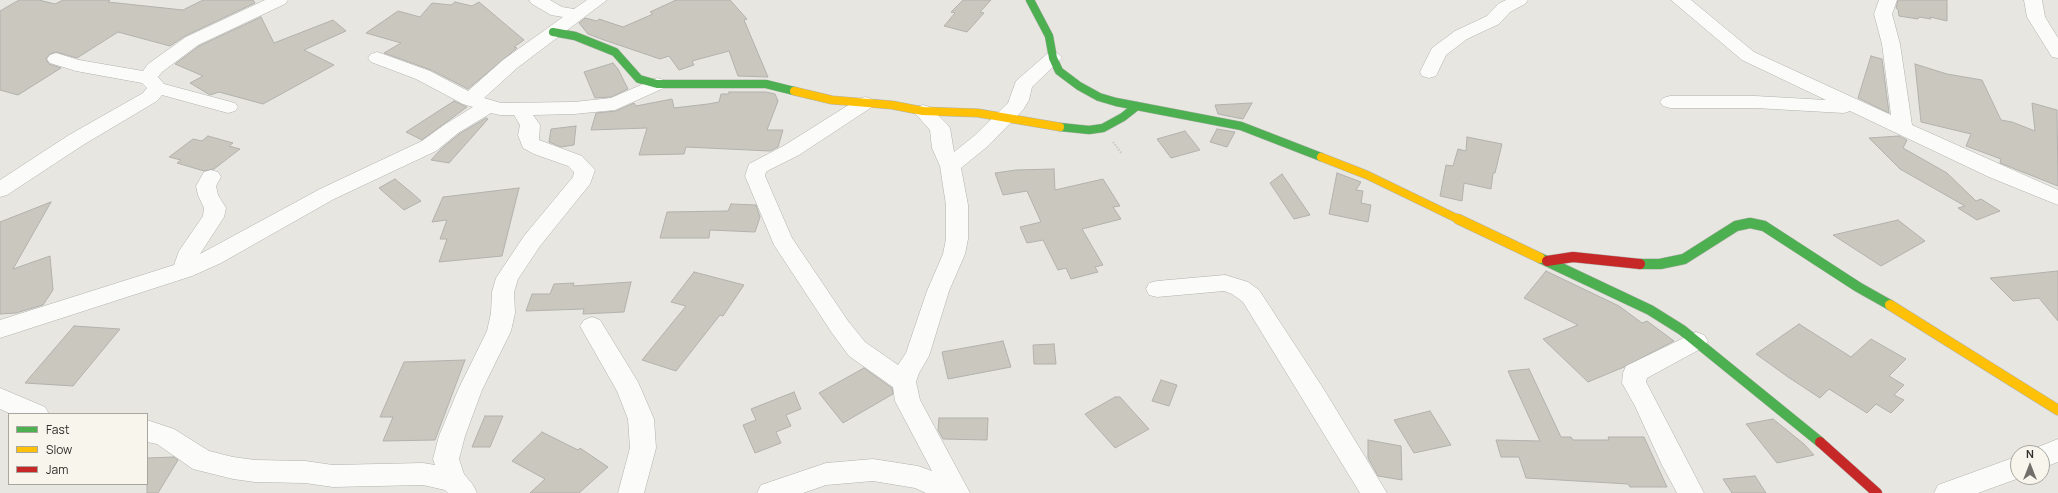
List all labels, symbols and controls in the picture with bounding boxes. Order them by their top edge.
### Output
legend [8,413,148,485]
text: Fast [46,421,70,438]
text: Slow [46,441,72,458]
north arrow [2010,445,2050,485]
text: N [2026,446,2034,461]
text: Jam [46,461,68,478]

